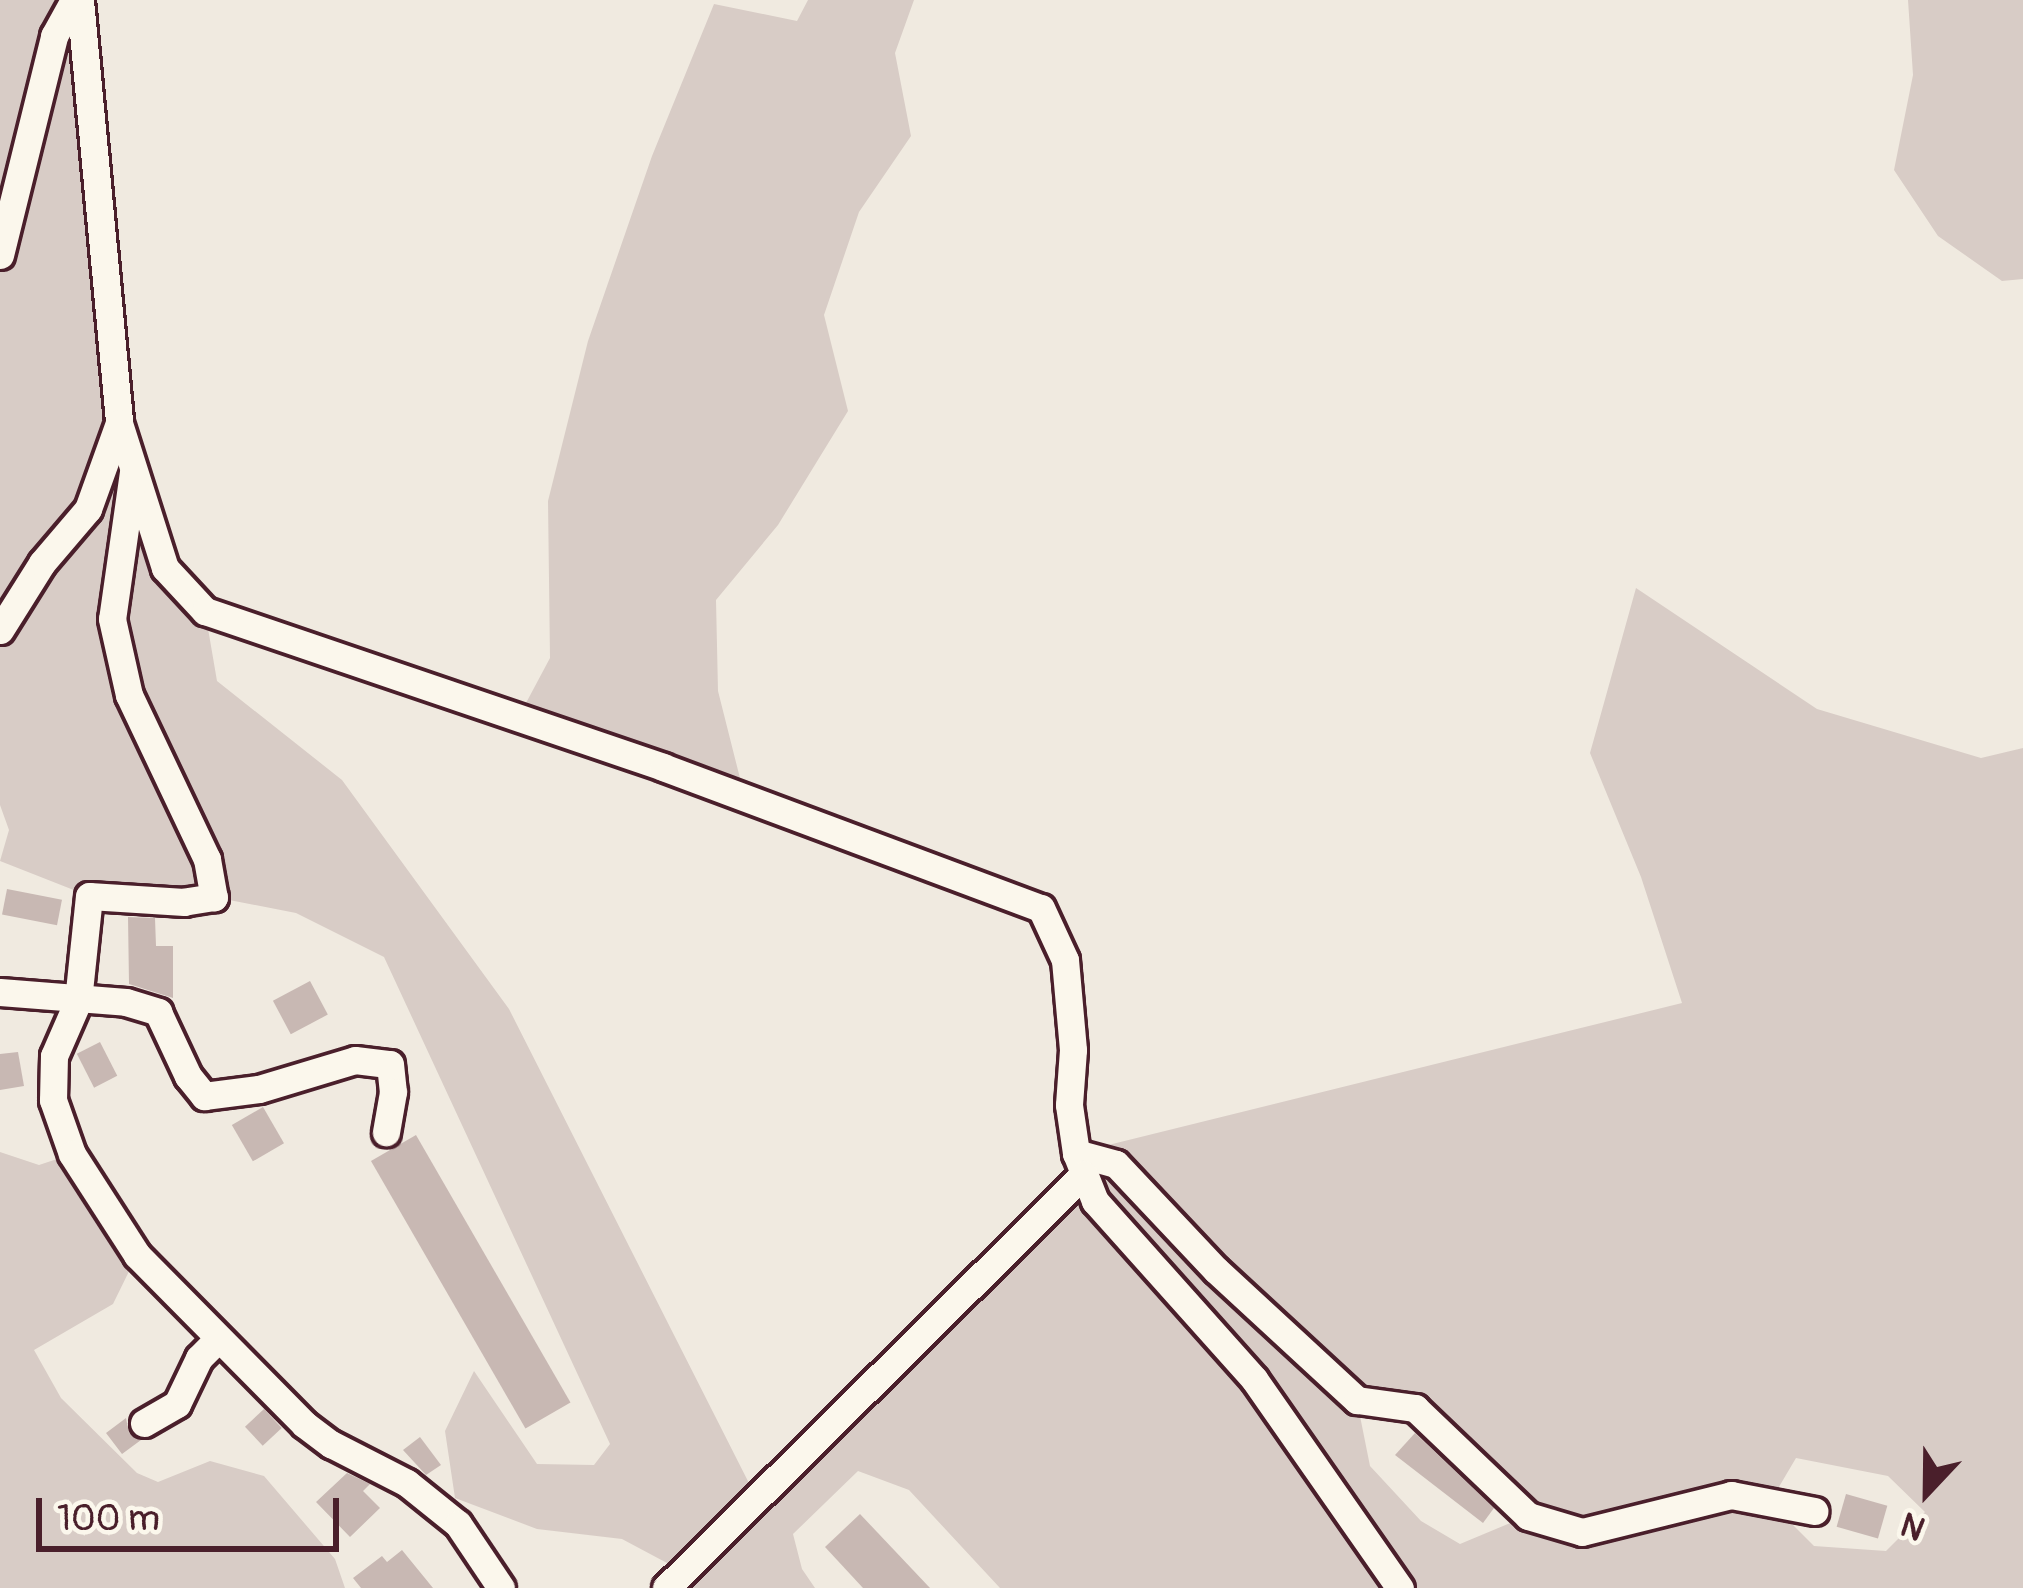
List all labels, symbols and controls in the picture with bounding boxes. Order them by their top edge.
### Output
north arrow [1867,1432,1987,1552]
scale bar [42,1474,345,1548]
text: 100 m [57,1496,160,1541]
text: N [1895,1503,1931,1549]

